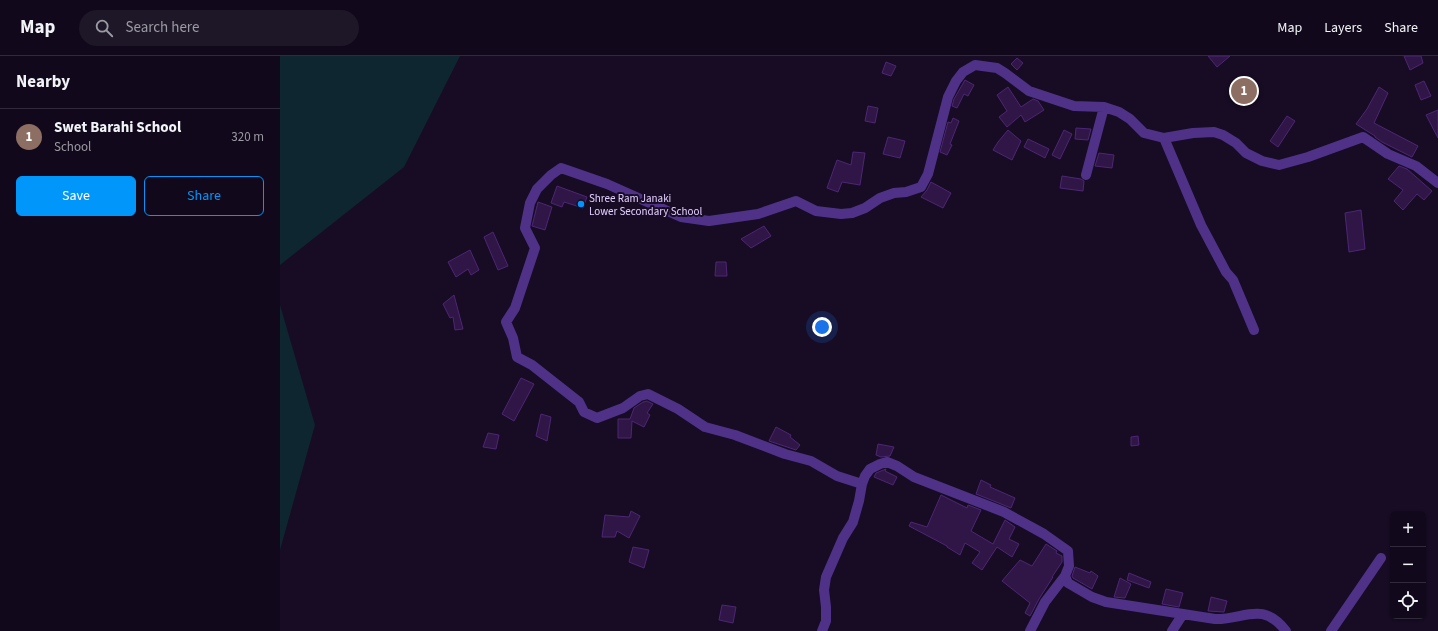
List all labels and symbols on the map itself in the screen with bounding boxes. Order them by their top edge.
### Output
pin: 1 [1231,76,1257,106]
place label: Shree Ram Janaki Lower Secondary School [589,191,702,219]
marker: Shree Ram Janaki Lower Secondary School [576,199,586,209]
your location [812,317,832,337]

